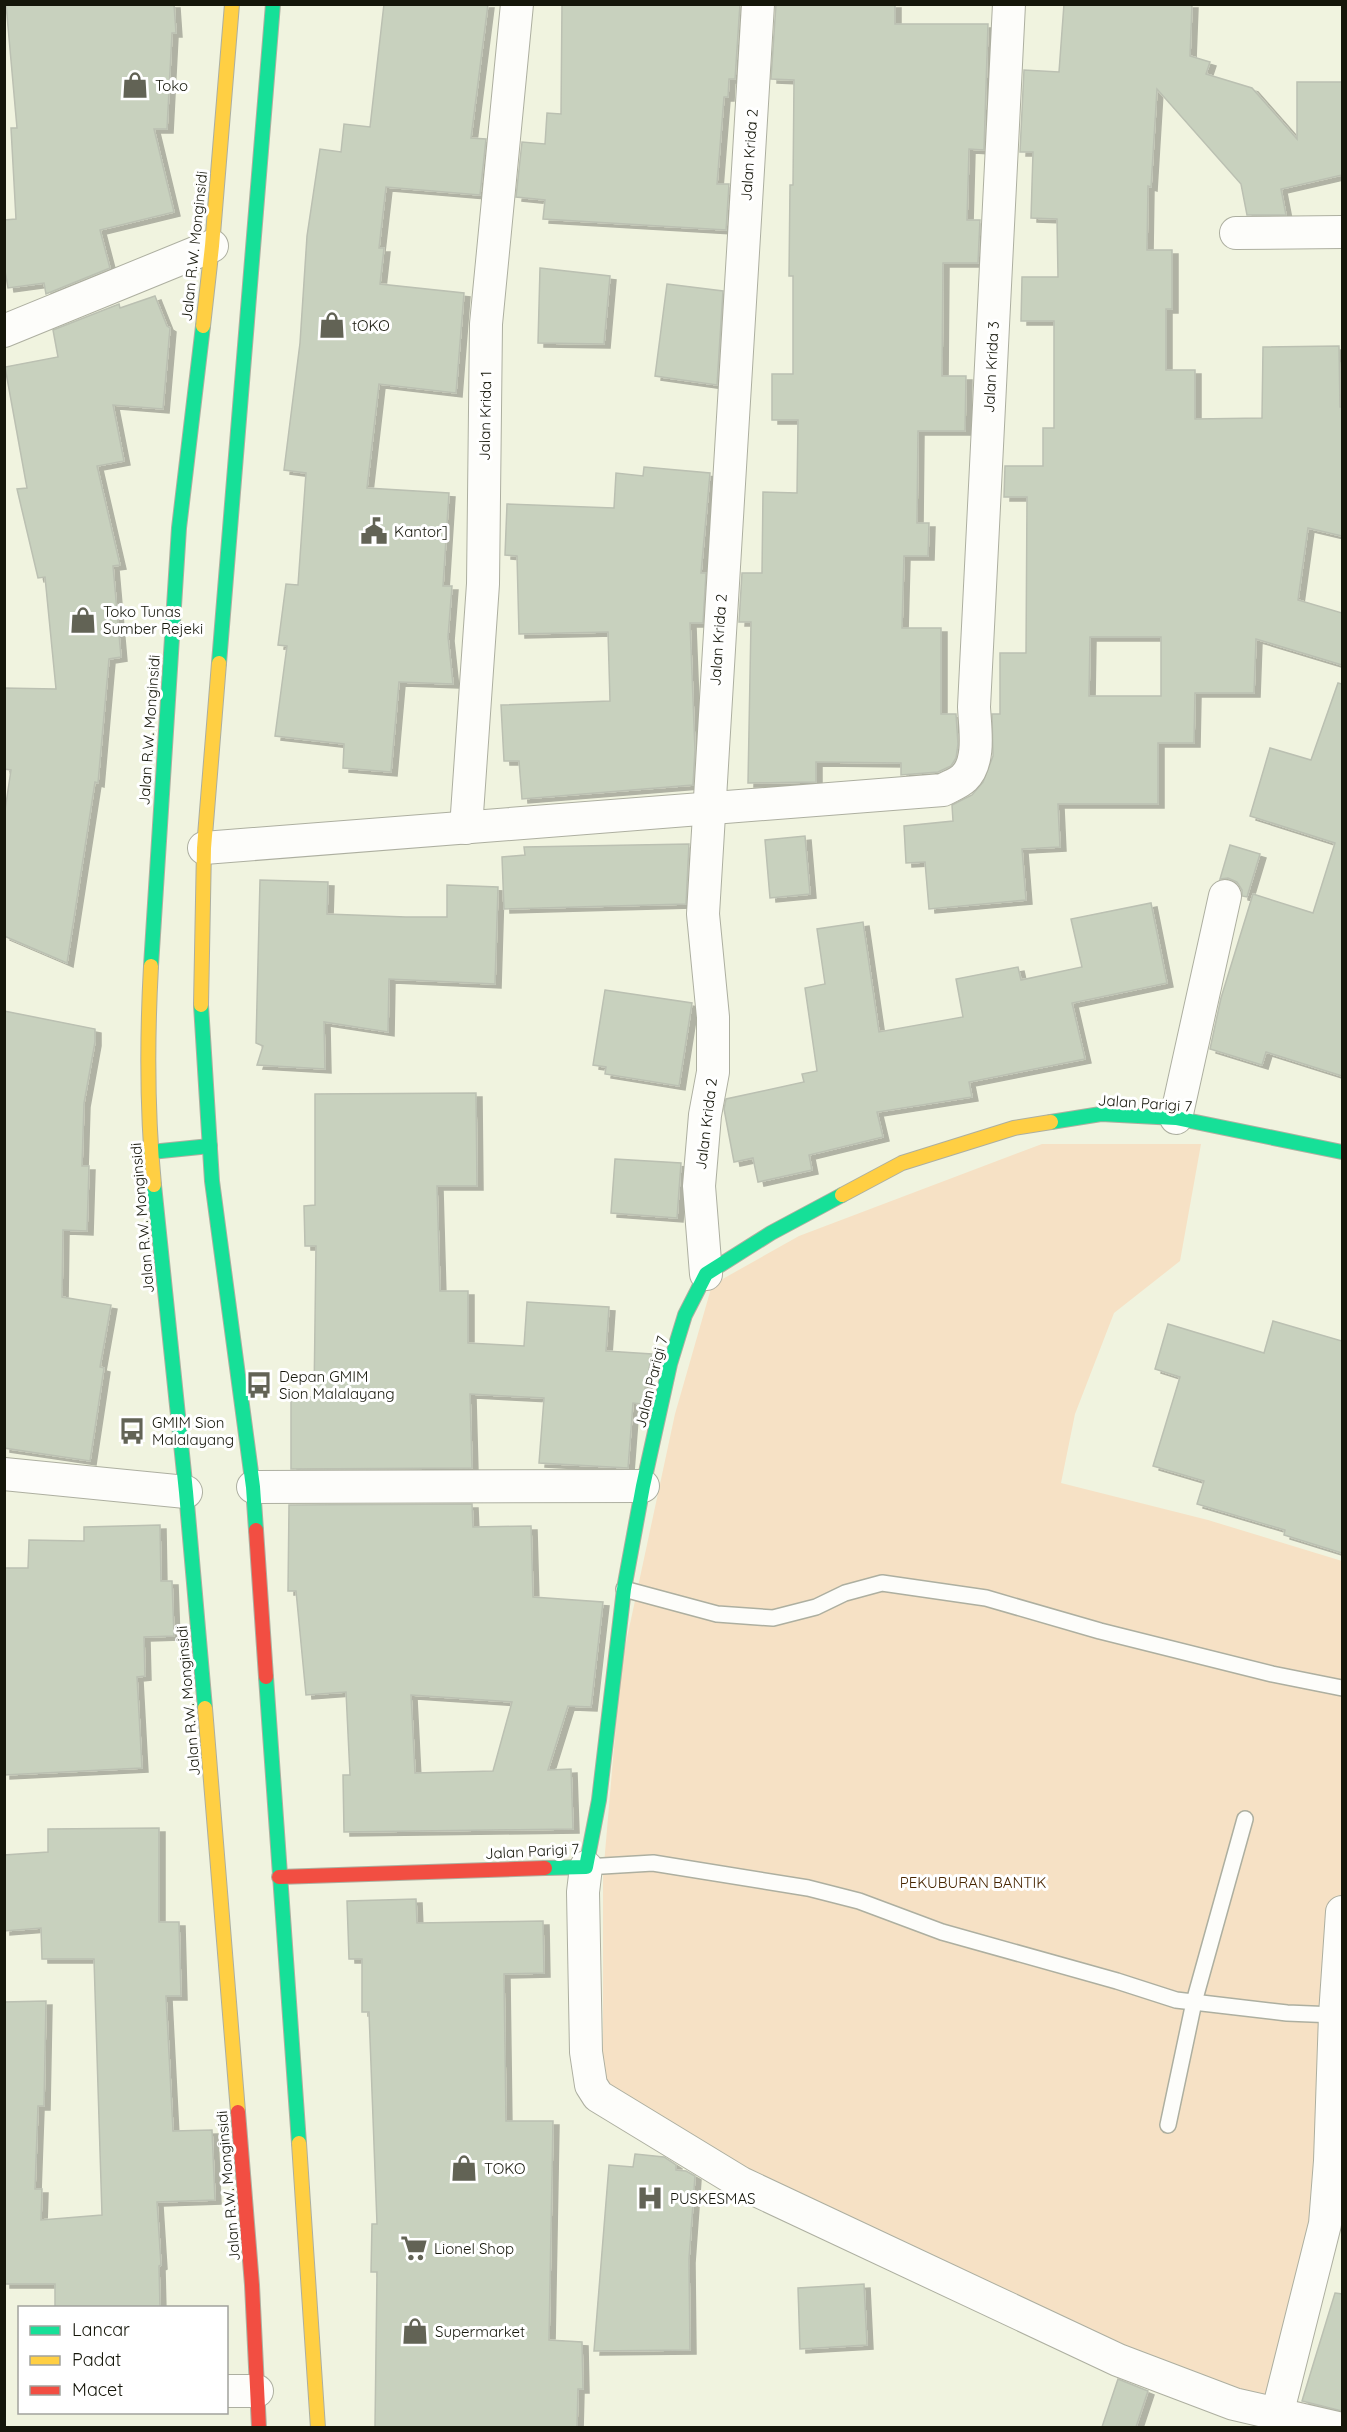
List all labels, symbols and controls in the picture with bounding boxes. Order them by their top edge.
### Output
shop icon: Toko [120,70,150,100]
place label: Toko [155,76,188,95]
street label: Jalan Krida 2 [736,108,762,202]
street label: Jalan R.W. Monginsidi [177,170,211,322]
shop icon: tOKO [317,310,347,340]
place label: tOKO [352,316,390,335]
street label: Jalan Krida 3 [979,320,1003,413]
street label: Jalan Krida 1 [475,371,495,461]
public building icon: Kantor] [359,516,389,546]
place label: Kantor] [394,522,448,541]
street label: Jalan Krida 2 [705,593,731,687]
place label: Toko Tunas Sumber Rejeki [103,602,203,638]
shop icon: Toko Tunas Sumber Rejeki [68,605,98,635]
street label: Jalan R.W. Monginsidi [134,654,164,806]
street label: Jalan Krida 2 [691,1077,721,1171]
street label: Jalan Parigi 7 [1097,1090,1193,1116]
street label: Jalan R.W. Monginsidi [126,1142,158,1294]
street label: Jalan Parigi 7 [630,1334,672,1430]
place label: Depan GMIM Sion Malalayang [279,1367,395,1403]
bus stop icon: Depan GMIM Sion Malalayang [244,1370,274,1400]
place label: GMIM Sion Malalayang [152,1413,234,1449]
bus stop icon: GMIM Sion Malalayang [117,1416,147,1446]
street label: Jalan R.W. Monginsidi [172,1625,204,1777]
street label: Jalan Parigi 7 [484,1839,580,1863]
park label: PEKUBURAN BANTIK [900,1873,1046,1892]
street label: Jalan R.W. Monginsidi [212,2110,244,2262]
shop icon: TOKO [449,2153,479,2183]
place label: TOKO [484,2159,525,2178]
hospital icon: PUSKESMAS [635,2183,665,2213]
place label: PUSKESMAS [670,2189,756,2208]
supermarket icon: Lionel Shop [399,2233,429,2263]
place label: Lionel Shop [434,2239,514,2258]
legend [18,2306,228,2414]
shop icon: Supermarket [400,2316,430,2346]
text: Lancar [72,2318,130,2341]
place label: Supermarket [435,2322,525,2341]
text: Padat [72,2348,121,2371]
text: Macet [72,2378,123,2401]

